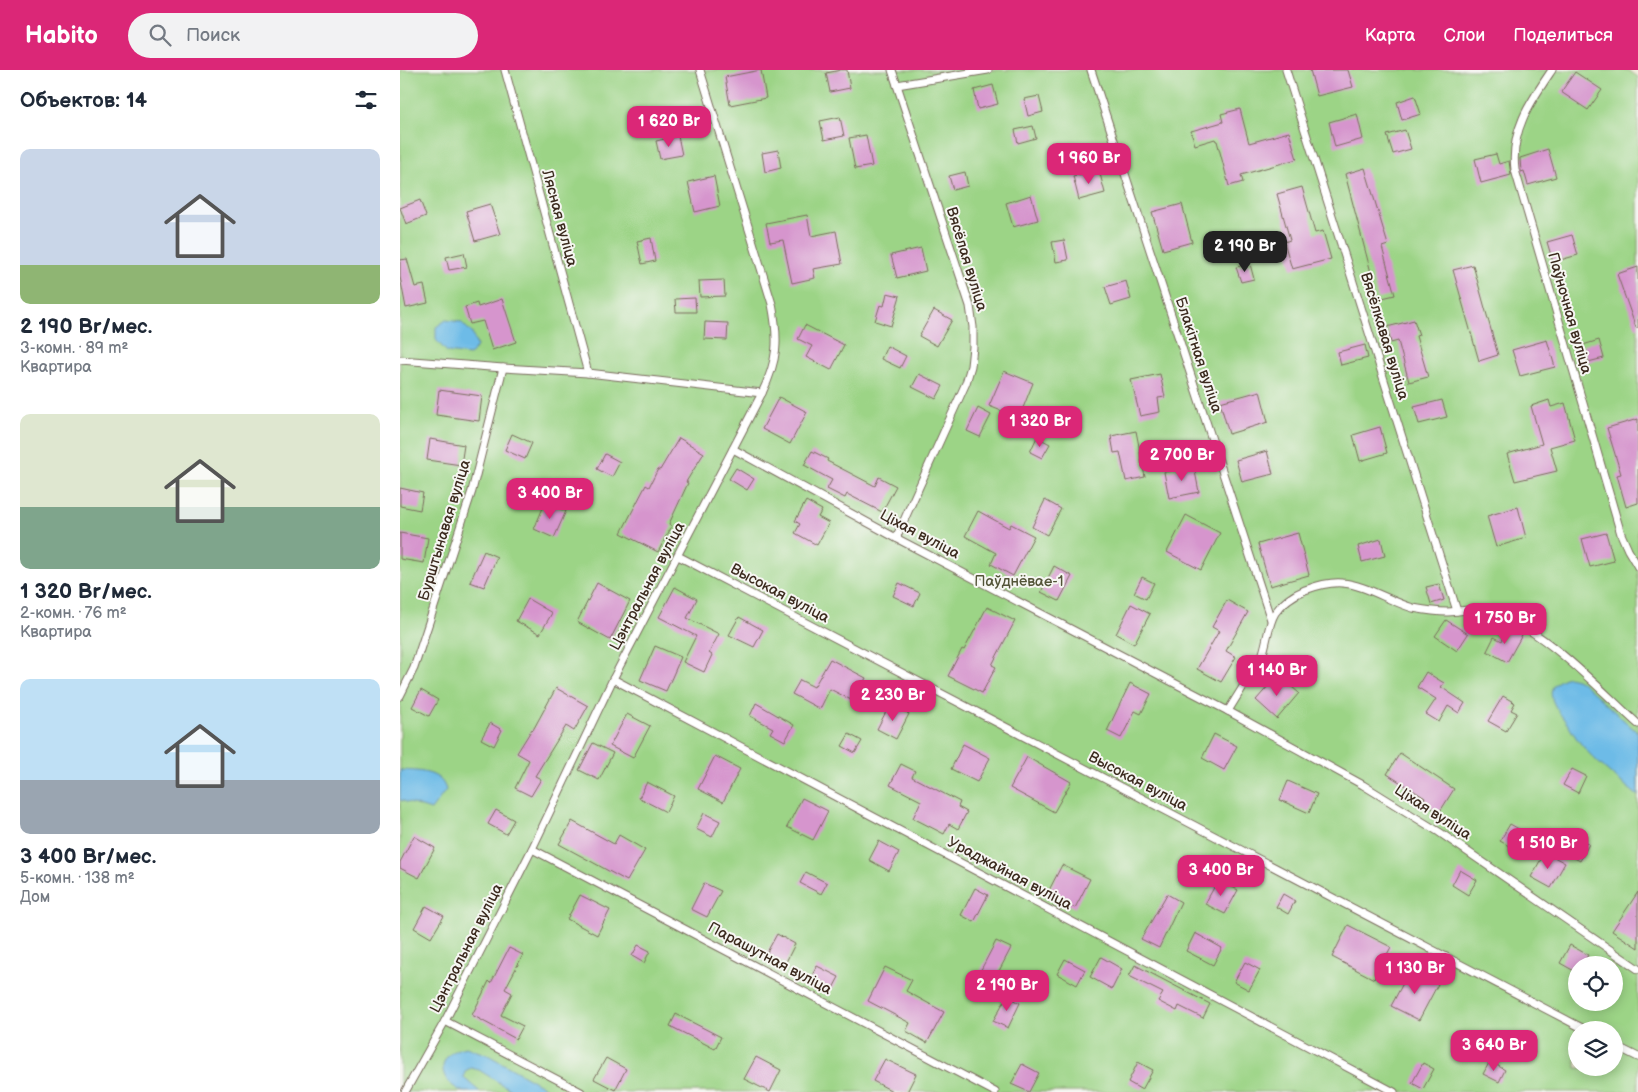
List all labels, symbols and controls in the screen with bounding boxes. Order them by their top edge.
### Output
search box [128,13,478,58]
text: Habito [25,21,98,50]
icon: search [146,21,174,49]
text: Поиск [186,24,240,47]
text: Карта [1365,25,1415,46]
text: Слои [1443,25,1485,46]
text: Поделиться [1513,25,1613,46]
icon: filters [352,86,380,114]
text: Объектов: 14 [20,88,147,113]
pin: 1 620 Br [617,106,721,148]
text: 1 620 Br [638,112,700,131]
pin: 1 960 Br [1037,142,1141,185]
text: 1 960 Br [1058,149,1120,168]
street label: Лясная вуліца [537,167,582,269]
icon: home [155,181,245,271]
street label: Вясёлая вуліца [942,205,991,314]
pin: 2 190 Br [1193,230,1297,273]
text: 2 190 Br [1214,237,1276,256]
street label: Паўночная вуліца [1543,250,1596,376]
street label: Вясёлкавая вуліца [1356,270,1413,402]
street label: Блакітная вуліца [1171,295,1226,416]
text: 2 190 Br/мес. [20,314,152,339]
text: 3-комн. · 89 m² [20,339,128,358]
text: Квартира [20,358,92,377]
pin: 1 320 Br [988,406,1092,448]
text: 1 320 Br [1009,412,1071,431]
pin: 2 700 Br [1130,440,1234,482]
icon: home [155,446,245,536]
text: 2 700 Br [1150,446,1214,465]
street label: Бурштынавая вуліца [414,457,475,603]
pin: 3 400 Br [498,478,602,520]
text: 3 400 Br [517,484,583,503]
street label: Ціхая вуліца [877,505,963,563]
street label: Цэнтральная вуліца [606,519,689,654]
street label: Высокая вуліца [727,559,833,628]
park label: Паўднёвае-1 [974,572,1064,591]
text: 1 320 Br/мес. [20,579,152,604]
pin: 1 750 Br [1453,602,1557,645]
text: 2-комн. · 76 m² [20,604,127,623]
text: 1 750 Br [1474,609,1536,628]
text: Квартира [20,623,92,642]
pin: 1 140 Br [1225,654,1329,697]
text: 1 140 Br [1247,661,1307,680]
pin: 2 230 Br [841,680,945,722]
text: 2 230 Br [861,686,925,705]
icon: home [155,711,245,801]
street label: Высокая вуліца [1085,747,1191,816]
street label: Ціхая вуліца [1391,781,1475,844]
pin: 1 510 Br [1496,828,1600,870]
street label: Ураджайная вуліца [944,833,1075,914]
text: 1 510 Br [1519,834,1577,853]
text: 3 400 Br/мес. [20,844,156,869]
pin: 3 400 Br [1169,854,1273,897]
text: 3 400 Br [1188,861,1254,880]
text: 5-комн. · 138 m² [20,869,135,888]
street label: Цэнтральная вуліца [426,880,507,1016]
text: Дом [20,888,50,907]
street label: Парашутная вуліца [705,918,835,999]
pin: 1 130 Br [1363,952,1467,995]
map controls [1568,956,1623,1076]
button: locate [1568,956,1623,1011]
text: 1 130 Br [1385,959,1445,978]
pin: 2 190 Br [955,970,1059,1012]
text: 2 190 Br [976,976,1038,995]
button: layers [1568,1021,1623,1076]
pin: 3 640 Br [1442,1030,1546,1072]
text: 3 640 Br [1462,1036,1526,1055]

